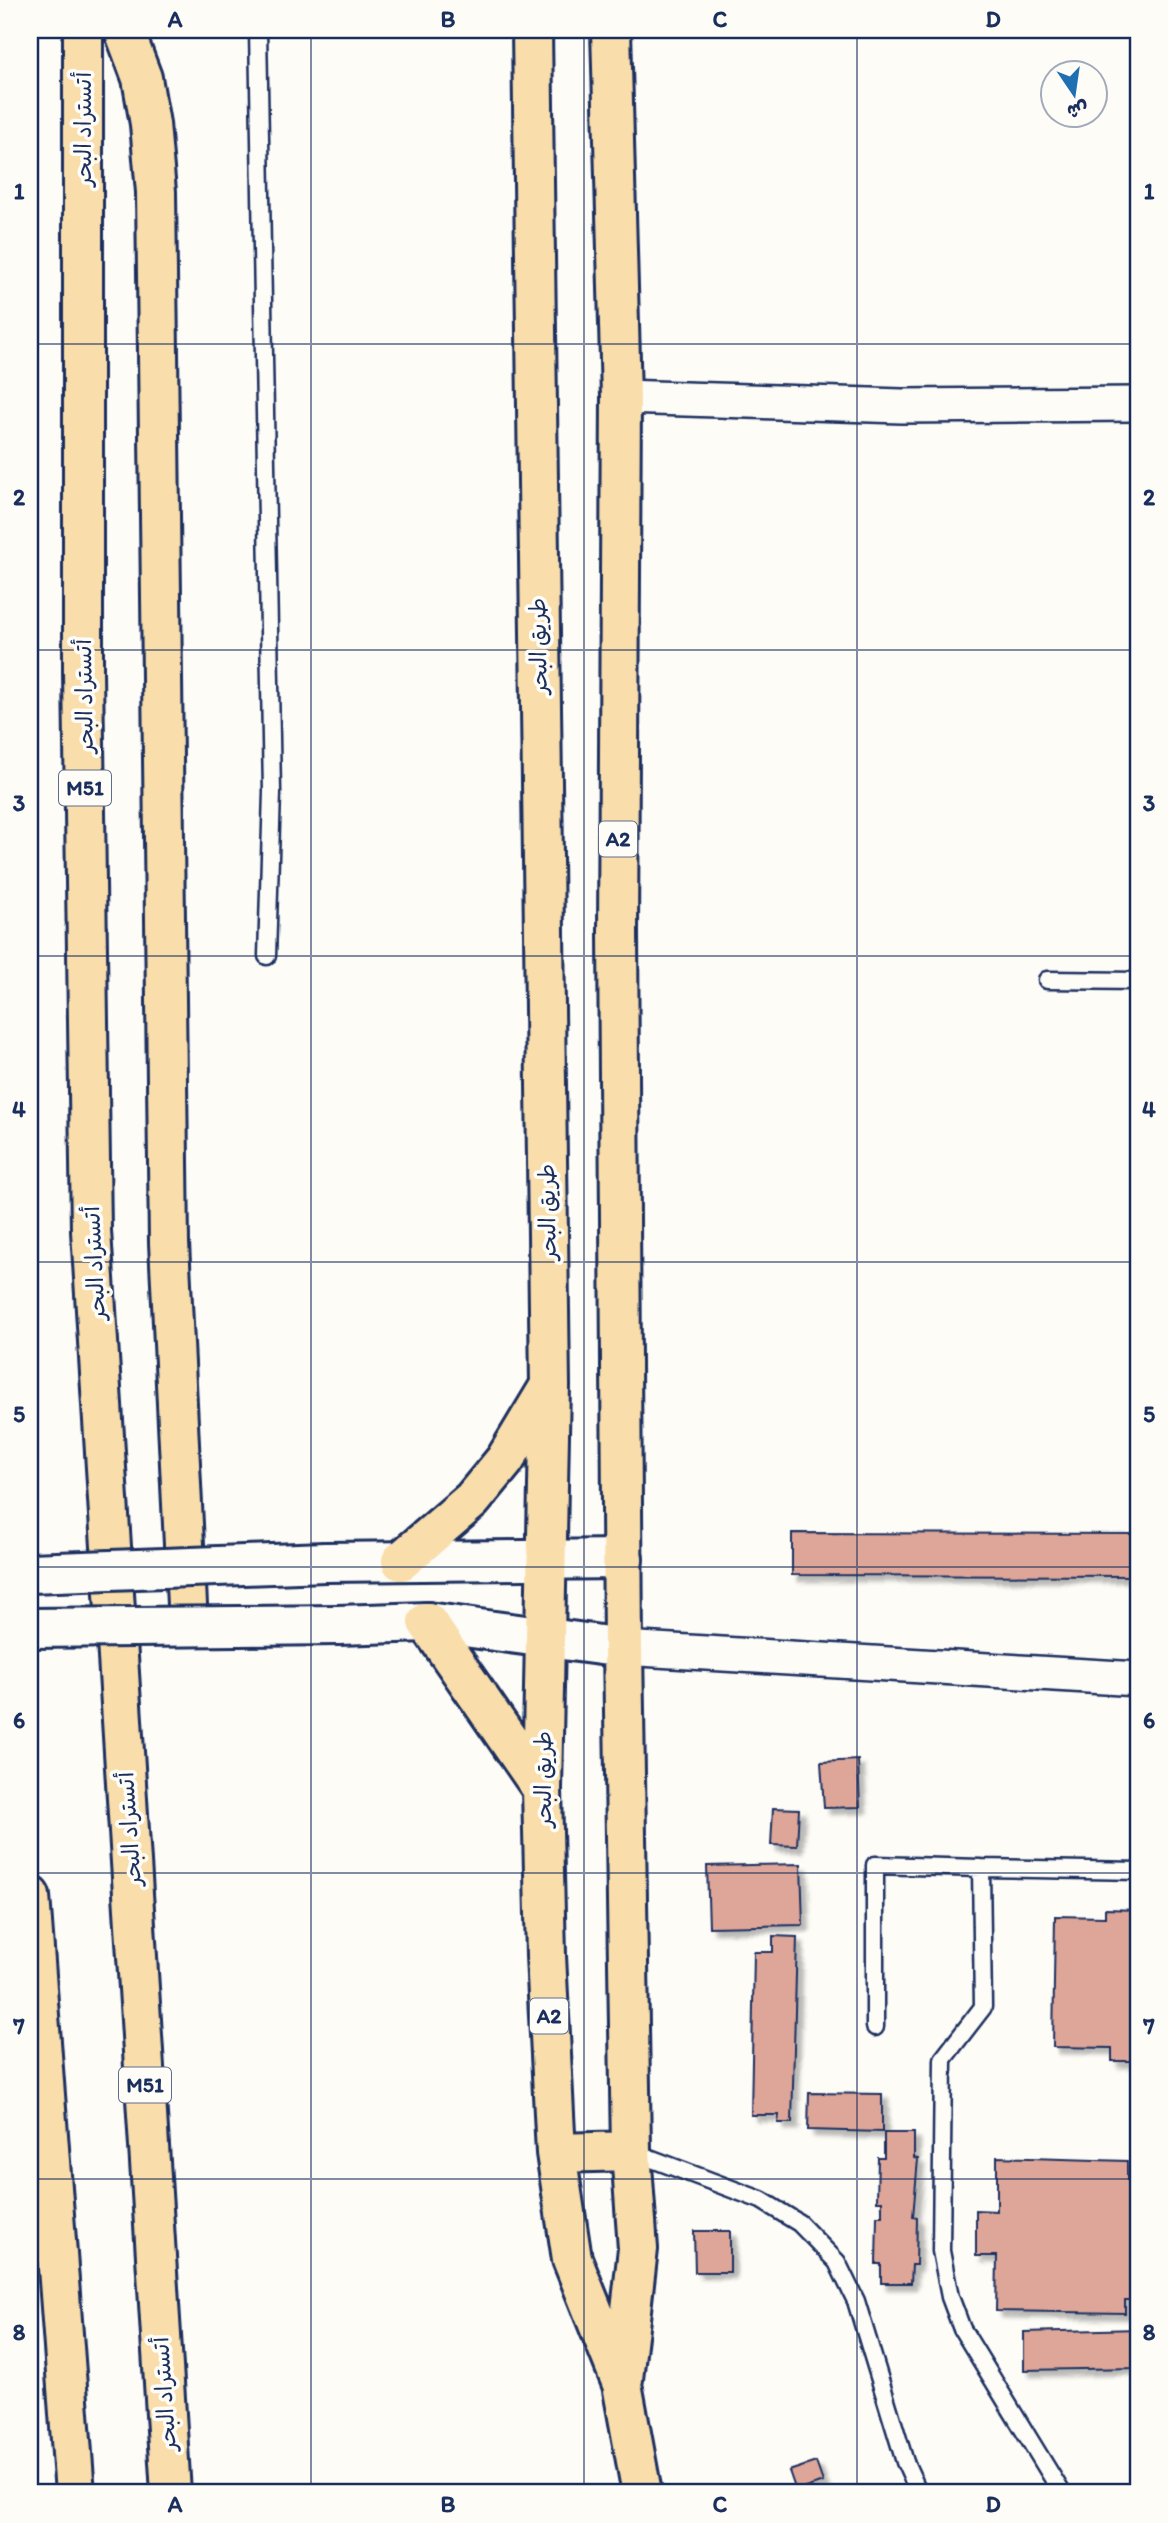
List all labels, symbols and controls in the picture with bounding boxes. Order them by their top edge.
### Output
text: A [167,5,183,33]
text: B [441,5,456,33]
text: C [713,5,728,33]
text: D [985,5,1001,33]
north arrow [1038,60,1108,130]
street label: أتستراد البحر [69,72,97,188]
text: ش [1065,97,1090,124]
text: 1 [14,177,25,205]
text: 1 [1144,177,1155,205]
text: 2 [13,483,26,511]
text: 2 [1143,483,1156,511]
street label: طريق البحر [523,598,553,696]
street label: أتستراد البحر [69,638,99,755]
road number: M51 [59,770,111,806]
text: 3 [13,789,26,817]
text: 3 [1143,789,1156,817]
road number: A2 [599,822,637,856]
text: 4 [12,1095,26,1123]
text: 4 [1142,1095,1156,1123]
street label: طريق البحر [532,1164,562,1262]
street label: أتستراد البحر [77,1205,111,1323]
text: 5 [13,1400,25,1428]
text: 5 [1143,1400,1155,1428]
text: 6 [13,1706,25,1734]
text: 6 [1143,1706,1155,1734]
street label: طريق البحر [529,1731,557,1829]
street label: أتستراد البحر [111,1771,147,1889]
road number: A2 [530,1998,568,2034]
text: 7 [12,2012,25,2040]
text: 7 [1142,2012,1155,2040]
road number: M51 [119,2068,171,2102]
text: 8 [13,2318,26,2346]
text: 8 [1143,2318,1156,2346]
street label: أتستراد البحر [146,2336,182,2454]
text: A [167,2490,183,2518]
text: B [441,2490,456,2518]
text: C [713,2490,728,2518]
text: D [985,2490,1001,2518]

